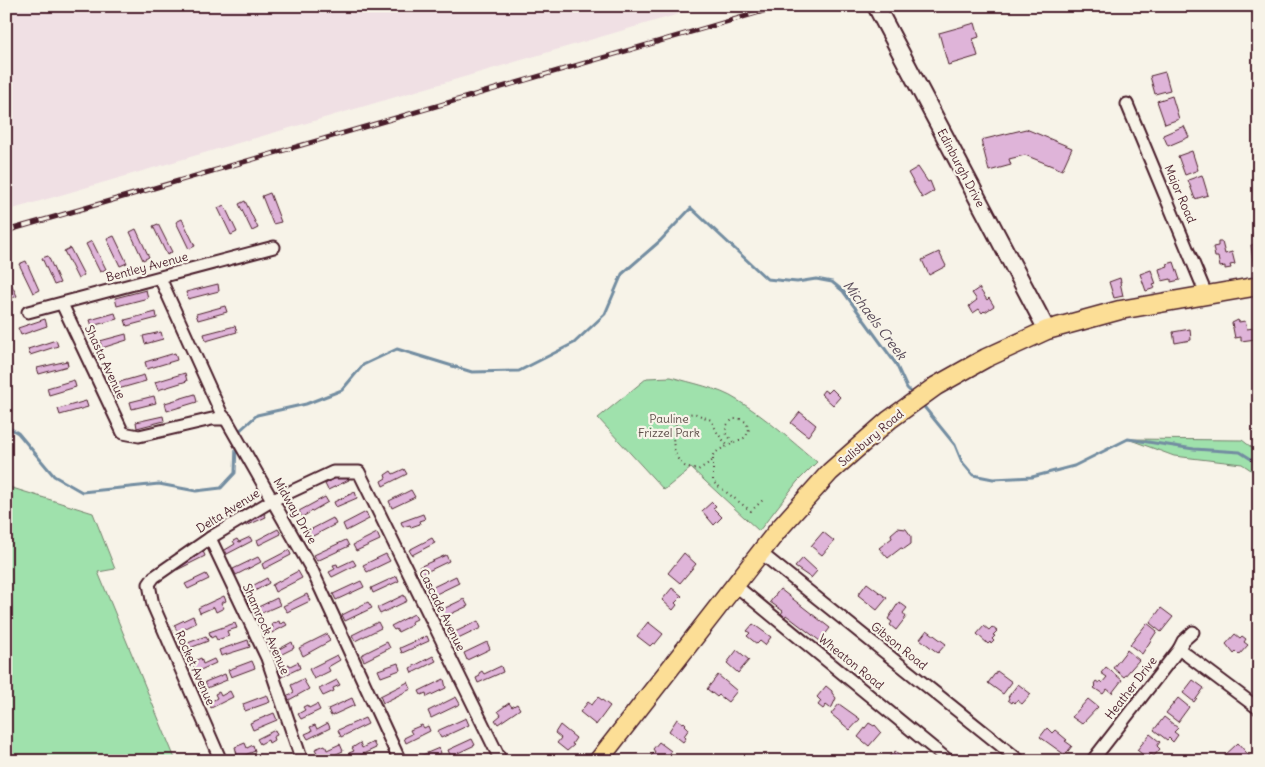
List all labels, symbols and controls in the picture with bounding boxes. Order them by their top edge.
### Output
street label: Edinburgh Drive [934,126,988,210]
street label: Major Road [1161,162,1199,225]
street label: Bentley Avenue [104,248,190,285]
water label: Michaels Creek [839,277,911,364]
street label: Shasta Avenue [82,322,129,401]
street label: Salisbury Road [835,406,906,469]
park label: Pauline Frizzel Park [638,411,700,440]
street label: Midway Drive [271,475,320,546]
street label: Delta Avenue [193,485,262,536]
street label: Cascade Avenue [416,566,469,653]
street label: Shamrock Avenue [240,581,293,677]
street label: Gibson Road [868,618,931,673]
street label: Rocket Avenue [172,628,219,707]
street label: Wheaton Road [816,631,887,693]
street label: Heather Drive [1101,653,1160,722]

